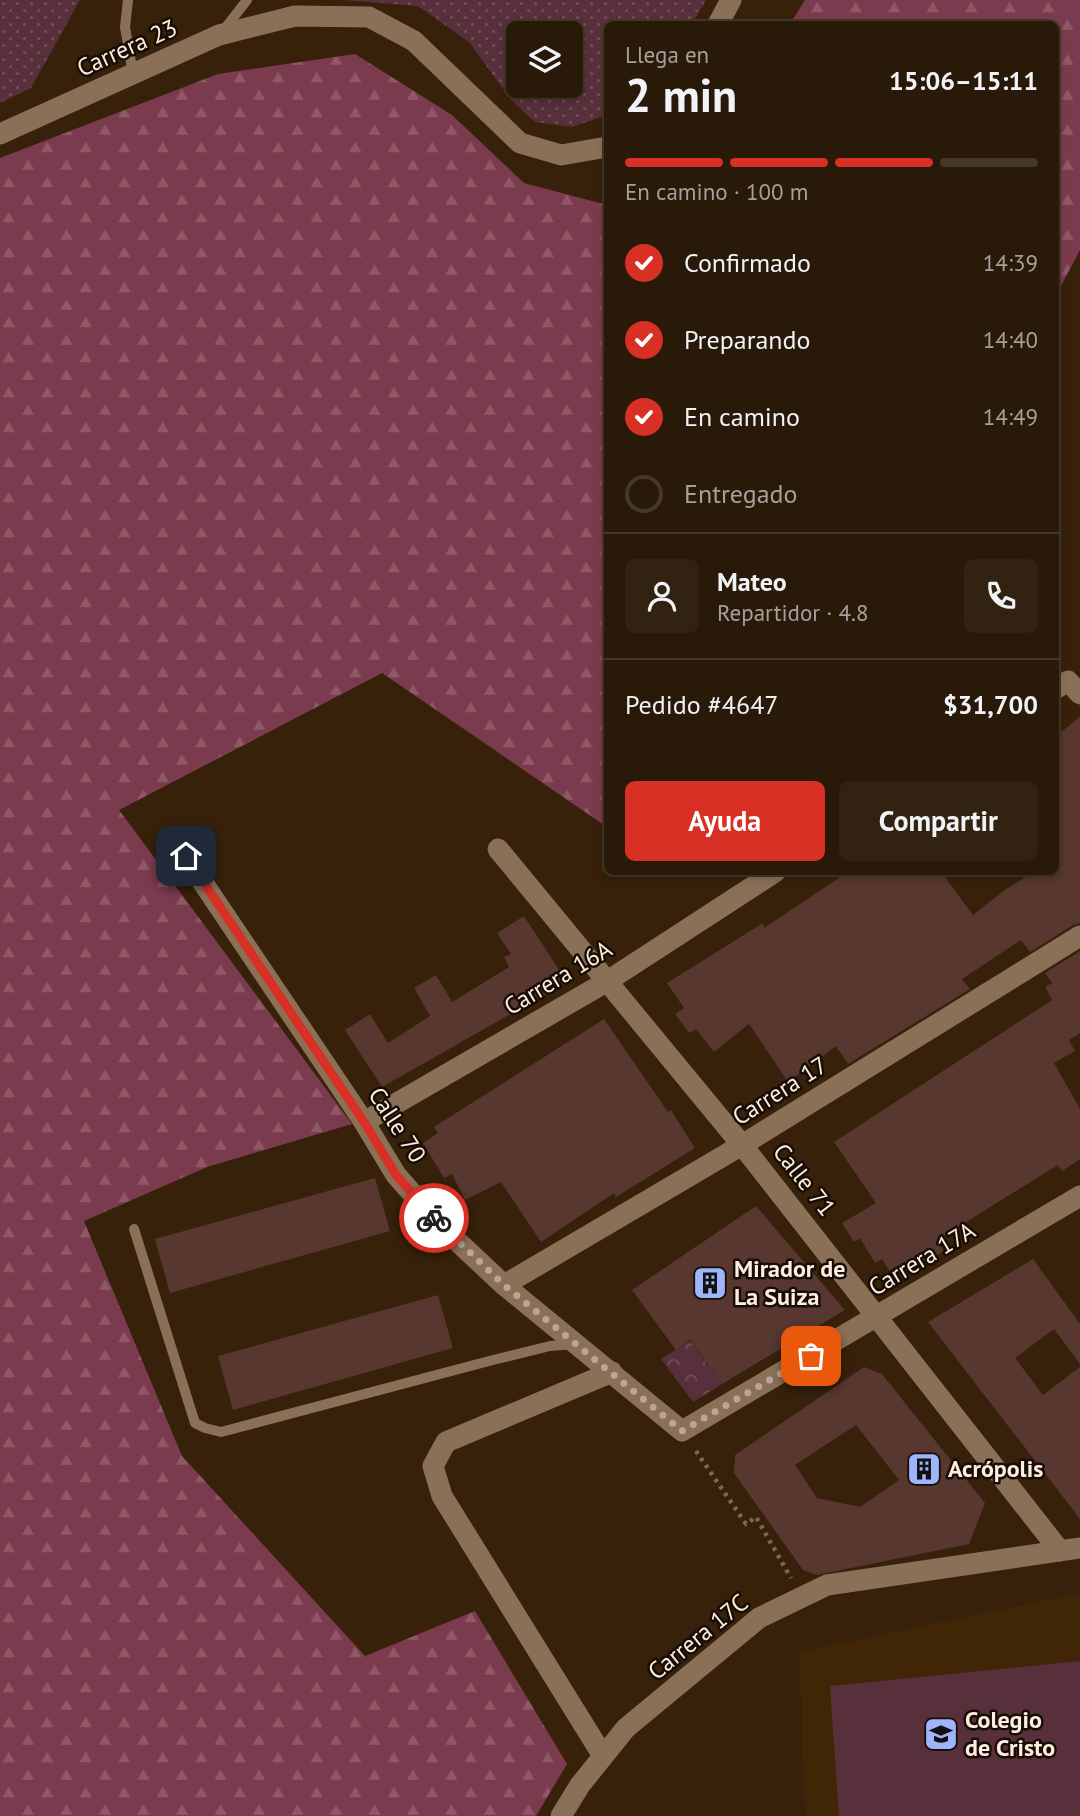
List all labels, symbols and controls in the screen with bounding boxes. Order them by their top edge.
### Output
street label: Carrera 23 [72,12,182,83]
map controls [506,21,583,98]
button: layers [506,21,583,98]
text: Llega en [625,40,709,69]
text: 15:06–15:11 [889,64,1038,97]
text: 2 min [625,65,737,125]
text: En camino · 100 m [625,177,808,206]
icon: check [625,244,663,282]
text: Confirmado [684,246,811,279]
text: 14:39 [983,248,1038,277]
icon: check [625,321,663,359]
text: Preparando [684,323,811,356]
text: 14:40 [983,325,1038,354]
icon: check [625,398,663,436]
text: En camino [684,400,800,433]
text: 14:49 [983,402,1038,431]
text: Entregado [684,477,798,510]
button: person [625,559,699,633]
button: phone [964,559,1038,633]
text: Mateo [717,565,787,598]
text: Repartidor · 4.8 [717,598,869,627]
text: Pedido #4647 [625,688,778,721]
text: $31,700 [943,688,1038,721]
button: Ayuda [625,781,825,861]
button: Compartir [839,781,1038,861]
pin [156,826,216,886]
icon: home [167,837,205,875]
street label: Carrera 16A [498,933,617,1022]
street label: Carrera 17 [726,1049,833,1132]
street label: Calle 70 [362,1081,433,1168]
street label: Calle 71 [766,1137,842,1222]
courier [399,1183,469,1253]
icon: bike [415,1199,453,1237]
street label: Carrera 17A [863,1215,981,1303]
place label: Mirador de La Suiza [734,1253,845,1312]
building icon: Mirador de La Suiza [691,1264,729,1302]
pin [781,1326,841,1386]
icon: bag [792,1337,830,1375]
building icon: Acrópolis [905,1450,943,1488]
place label: Acrópolis [948,1453,1043,1484]
street label: Carrera 17C [641,1587,754,1686]
place label: Colegio de Cristo [965,1704,1055,1763]
school or university icon: Colegio de Cristo [922,1715,960,1753]

